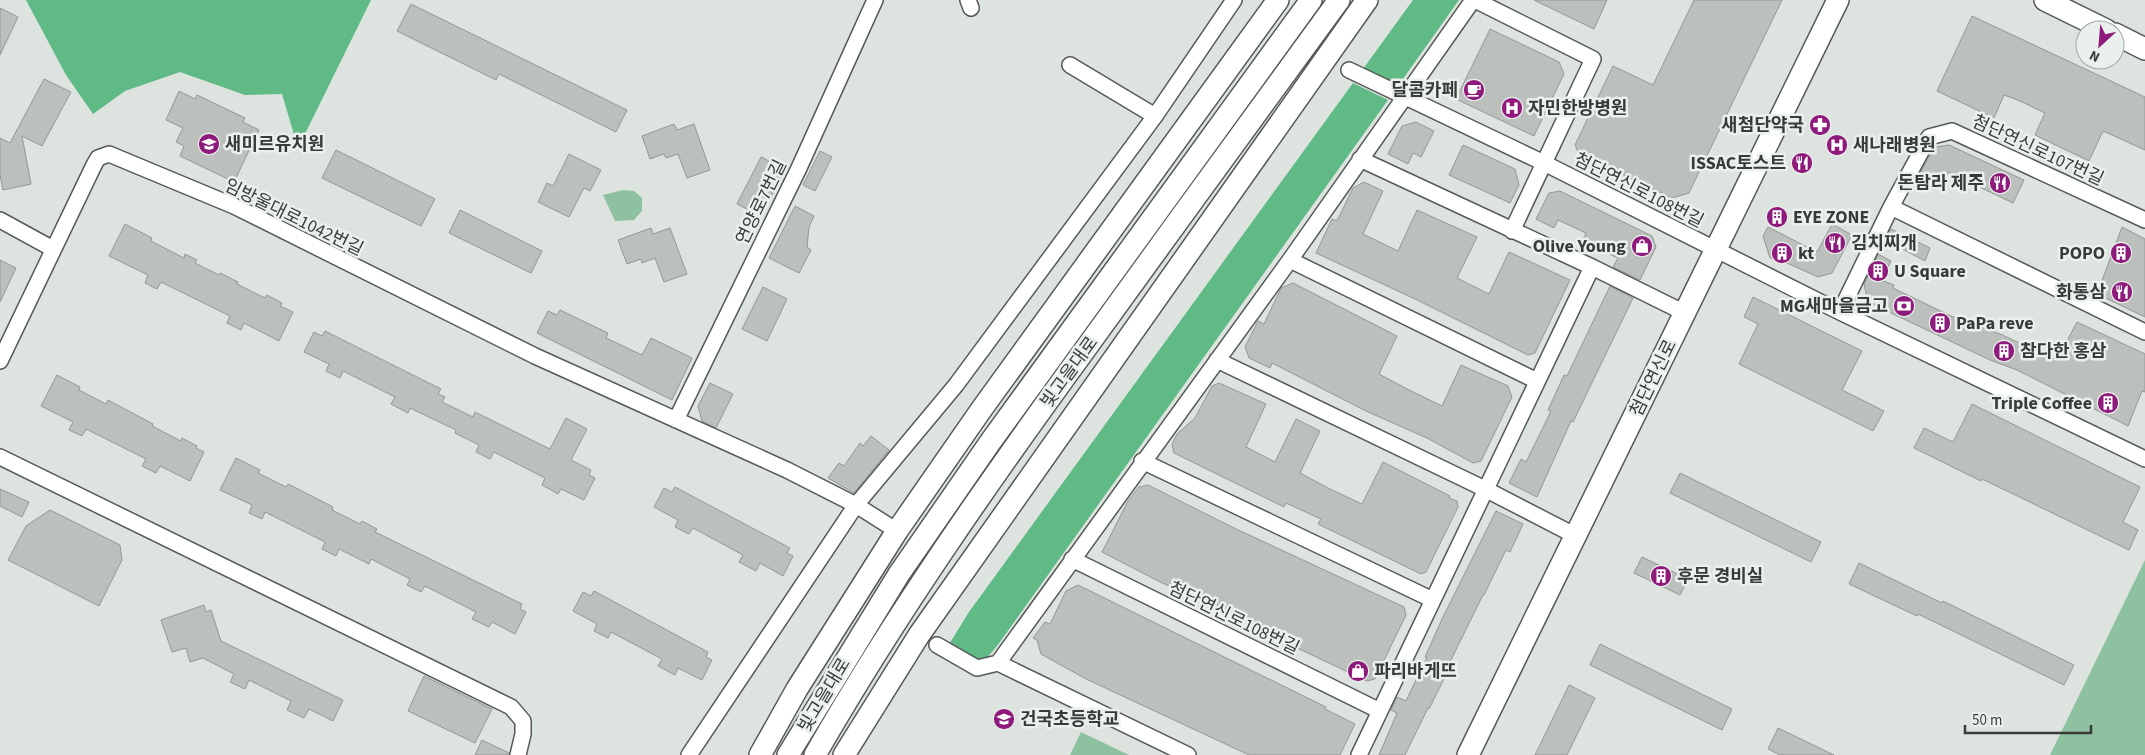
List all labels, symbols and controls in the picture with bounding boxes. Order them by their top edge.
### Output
north arrow [2075,20,2125,70]
text: N [2086,45,2103,67]
place label: 달콤카페 [1392,78,1458,103]
cafe icon: 달콤카페 [1462,78,1486,102]
hospital icon: 자민한방병원 [1500,96,1524,120]
place label: 자민한방병원 [1528,96,1627,121]
street label: 첨단연신로107번길 [1968,109,2108,192]
place label: 새첨단약국 [1721,113,1804,138]
pharmacy icon: 새첨단약국 [1808,113,1832,137]
school or university icon: 새미르유치원 [197,132,221,156]
place label: 새미르유치원 [225,132,324,157]
hospital icon: 새나래병원 [1825,133,1849,157]
place label: 새나래병원 [1853,133,1936,158]
street label: 첨단연신로108번길 [1569,147,1708,234]
place label: ISSAC토스트 [1691,151,1786,176]
restaurant icon: ISSAC토스트 [1790,151,1814,175]
street label: 연양로7번길 [730,156,793,249]
place label: 돈탐라 제주 [1898,171,1984,196]
restaurant icon: 돈탐라 제주 [1988,171,2012,195]
street label: 임방울대로1042번길 [220,173,367,262]
building icon: EYE ZONE [1765,205,1789,229]
place label: EYE ZONE [1793,205,1869,230]
restaurant icon: 김치찌개 [1823,231,1847,255]
place label: 김치찌개 [1851,231,1917,256]
place label: Olive Young [1533,234,1626,259]
shop icon: Olive Young [1630,234,1654,258]
building icon: kt [1770,241,1794,265]
place label: kt [1798,241,1814,266]
place label: POPO [2059,241,2105,266]
building icon: POPO [2109,241,2133,265]
building icon: U Square [1866,259,1890,283]
place label: U Square [1894,259,1966,284]
place label: 화통삼 [2056,280,2106,305]
restaurant icon: 화통삼 [2110,280,2134,304]
place label: MG새마을금고 [1780,294,1888,319]
bank icon: MG새마을금고 [1892,294,1916,318]
building icon: PaPa reve [1928,311,1952,335]
place label: PaPa reve [1956,311,2034,336]
street label: 빛고을대로 [1035,331,1104,413]
street label: 첨단연신로 [1624,336,1683,421]
building icon: 참다한 홍삼 [1992,339,2016,363]
place label: 참다한 홍삼 [2020,339,2107,364]
place label: Triple Coffee [1992,391,2092,416]
building icon: Triple Coffee [2096,391,2120,415]
building icon: 후문 경비실 [1649,564,1673,588]
place label: 후문 경비실 [1677,564,1763,589]
street label: 첨단연신로108번길 [1164,576,1303,661]
street label: 빛고을대로 [792,653,856,737]
shop icon: 파리바게뜨 [1346,659,1370,683]
place label: 파리바게뜨 [1374,659,1457,684]
scale bar [1965,702,2091,734]
school or university icon: 건국초등학교 [992,707,1016,731]
place label: 건국초등학교 [1020,707,1119,732]
text: 50 m [1972,710,2002,731]

